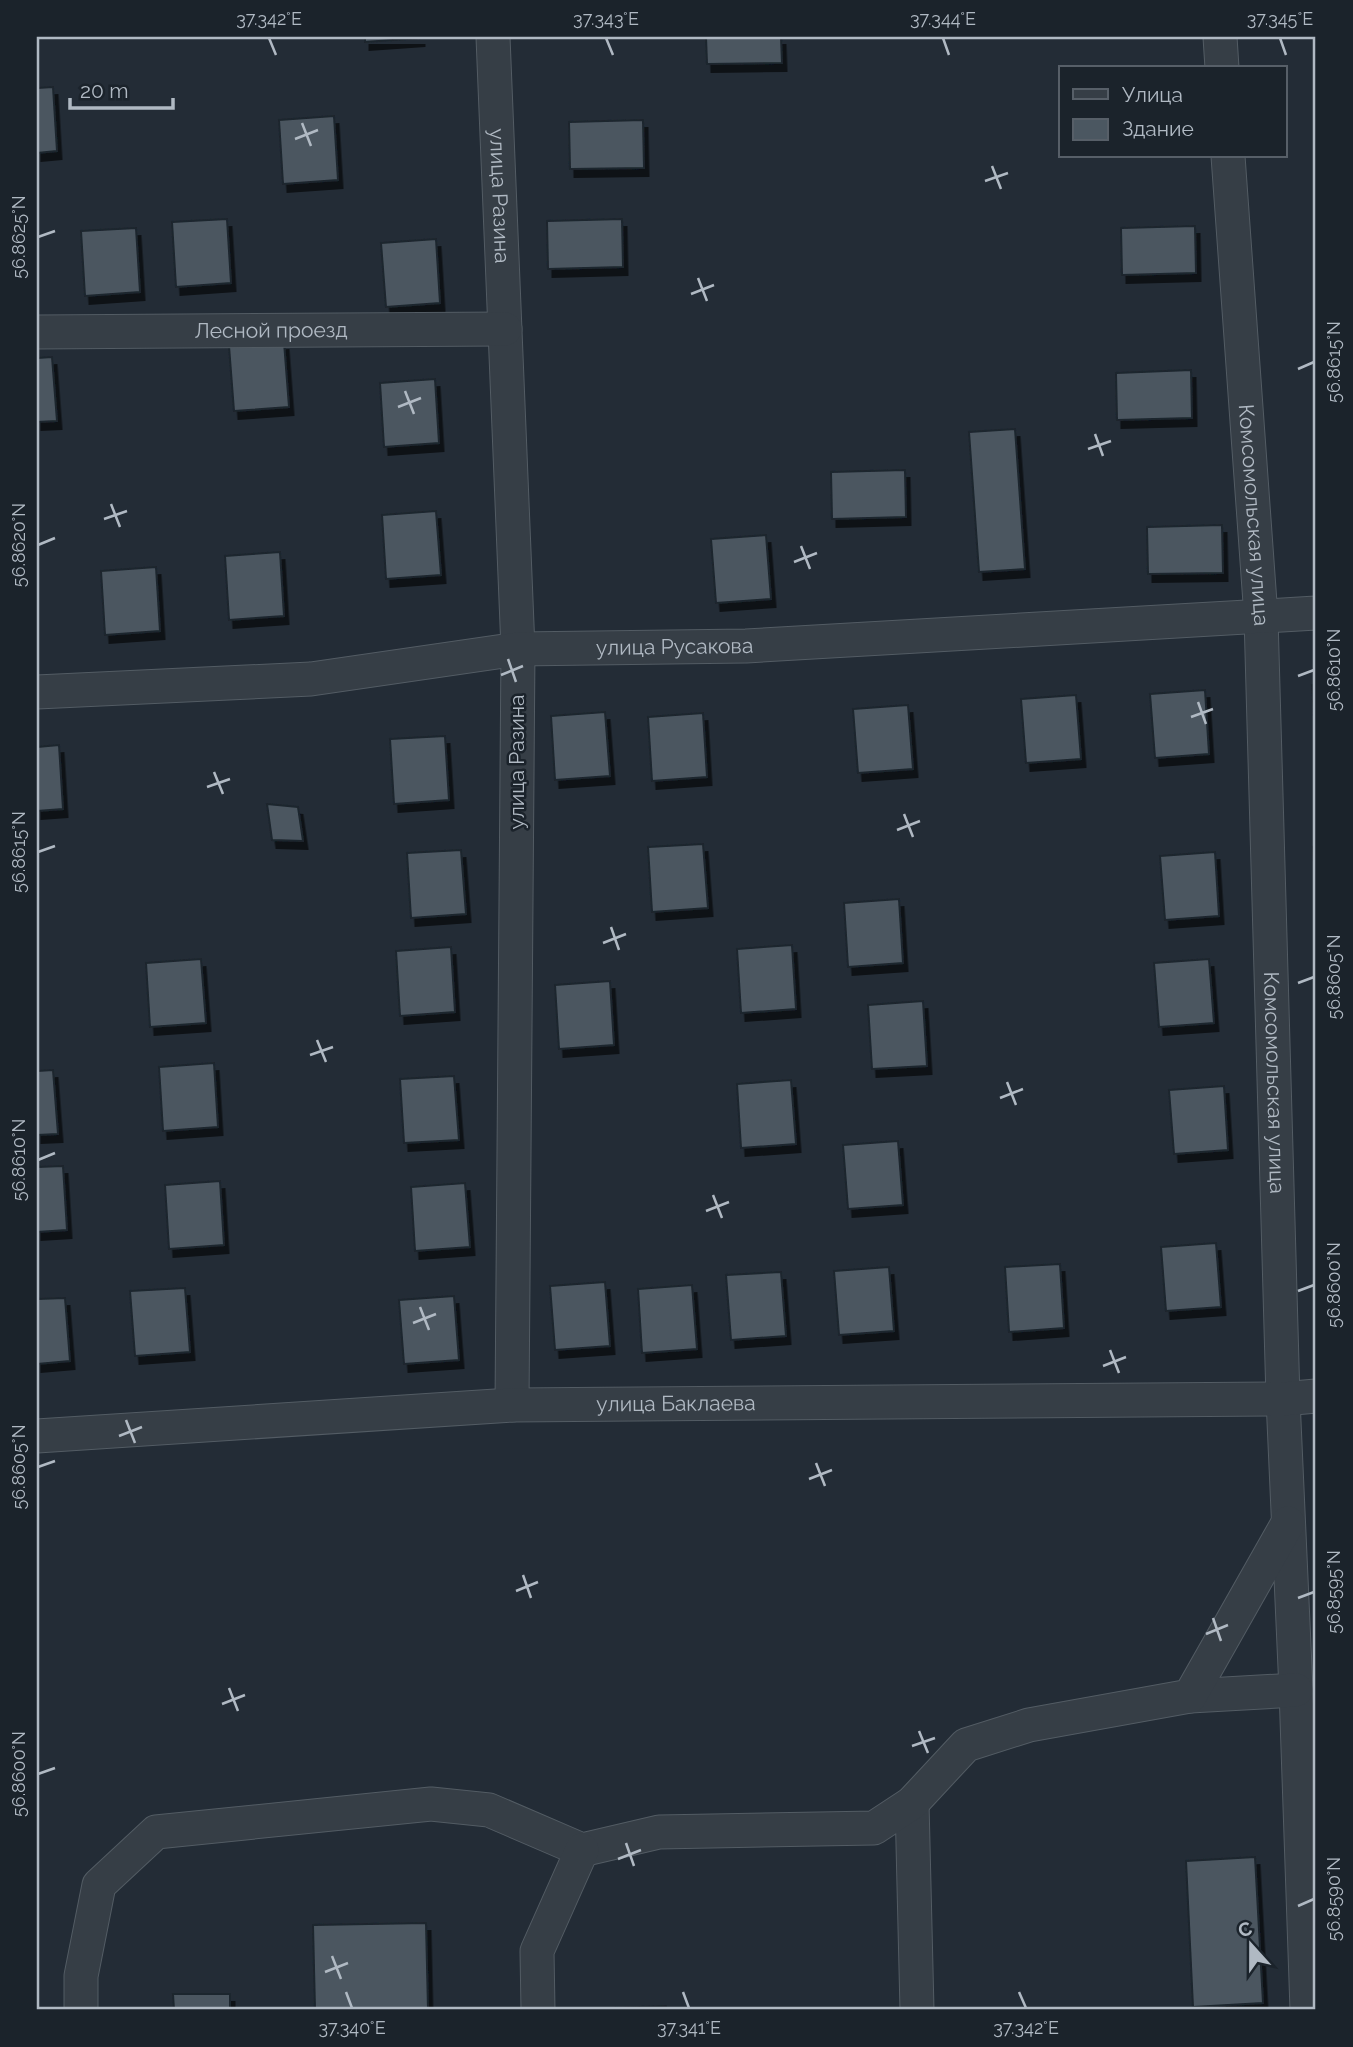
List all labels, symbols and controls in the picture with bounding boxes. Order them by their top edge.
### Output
text: 37.342°E [236,8,302,29]
text: 37.343°E [573,8,639,29]
text: 37.344°E [910,8,976,29]
text: 37.345°E [1247,8,1313,29]
scale bar [70,66,173,110]
legend [1059,66,1286,158]
text: 20 m [80,78,128,103]
text: Улица [1122,82,1183,107]
text: Здание [1122,116,1194,141]
street label: улица Разина [485,128,515,264]
text: 56.8625°N [8,195,29,279]
street label: Лесной проезд [194,317,348,343]
text: 56.8615°N [1323,321,1344,403]
street label: Комсомольская улица [1234,403,1274,626]
text: 56.8620°N [8,503,29,587]
text: 56.8610°N [1323,629,1344,711]
street label: улица Русакова [596,633,754,660]
street label: улица Разина [504,695,529,829]
text: 56.8615°N [8,811,29,893]
text: 56.8605°N [1323,934,1344,1020]
street label: Комсомольская улица [1259,971,1290,1194]
text: 56.8610°N [8,1119,29,1201]
text: 56.8600°N [1323,1242,1344,1328]
street label: улица Баклаева [596,1390,756,1416]
text: 56.8605°N [8,1424,29,1510]
text: 56.8595°N [1323,1550,1344,1634]
text: 56.8600°N [8,1731,29,1817]
text: 56.8590°N [1323,1857,1344,1941]
north arrow [1216,1910,1286,1980]
text: С [1235,1917,1255,1942]
text: 37.340°E [318,2017,386,2038]
text: 37.341°E [657,2017,721,2038]
text: 37.342°E [993,2017,1059,2038]

